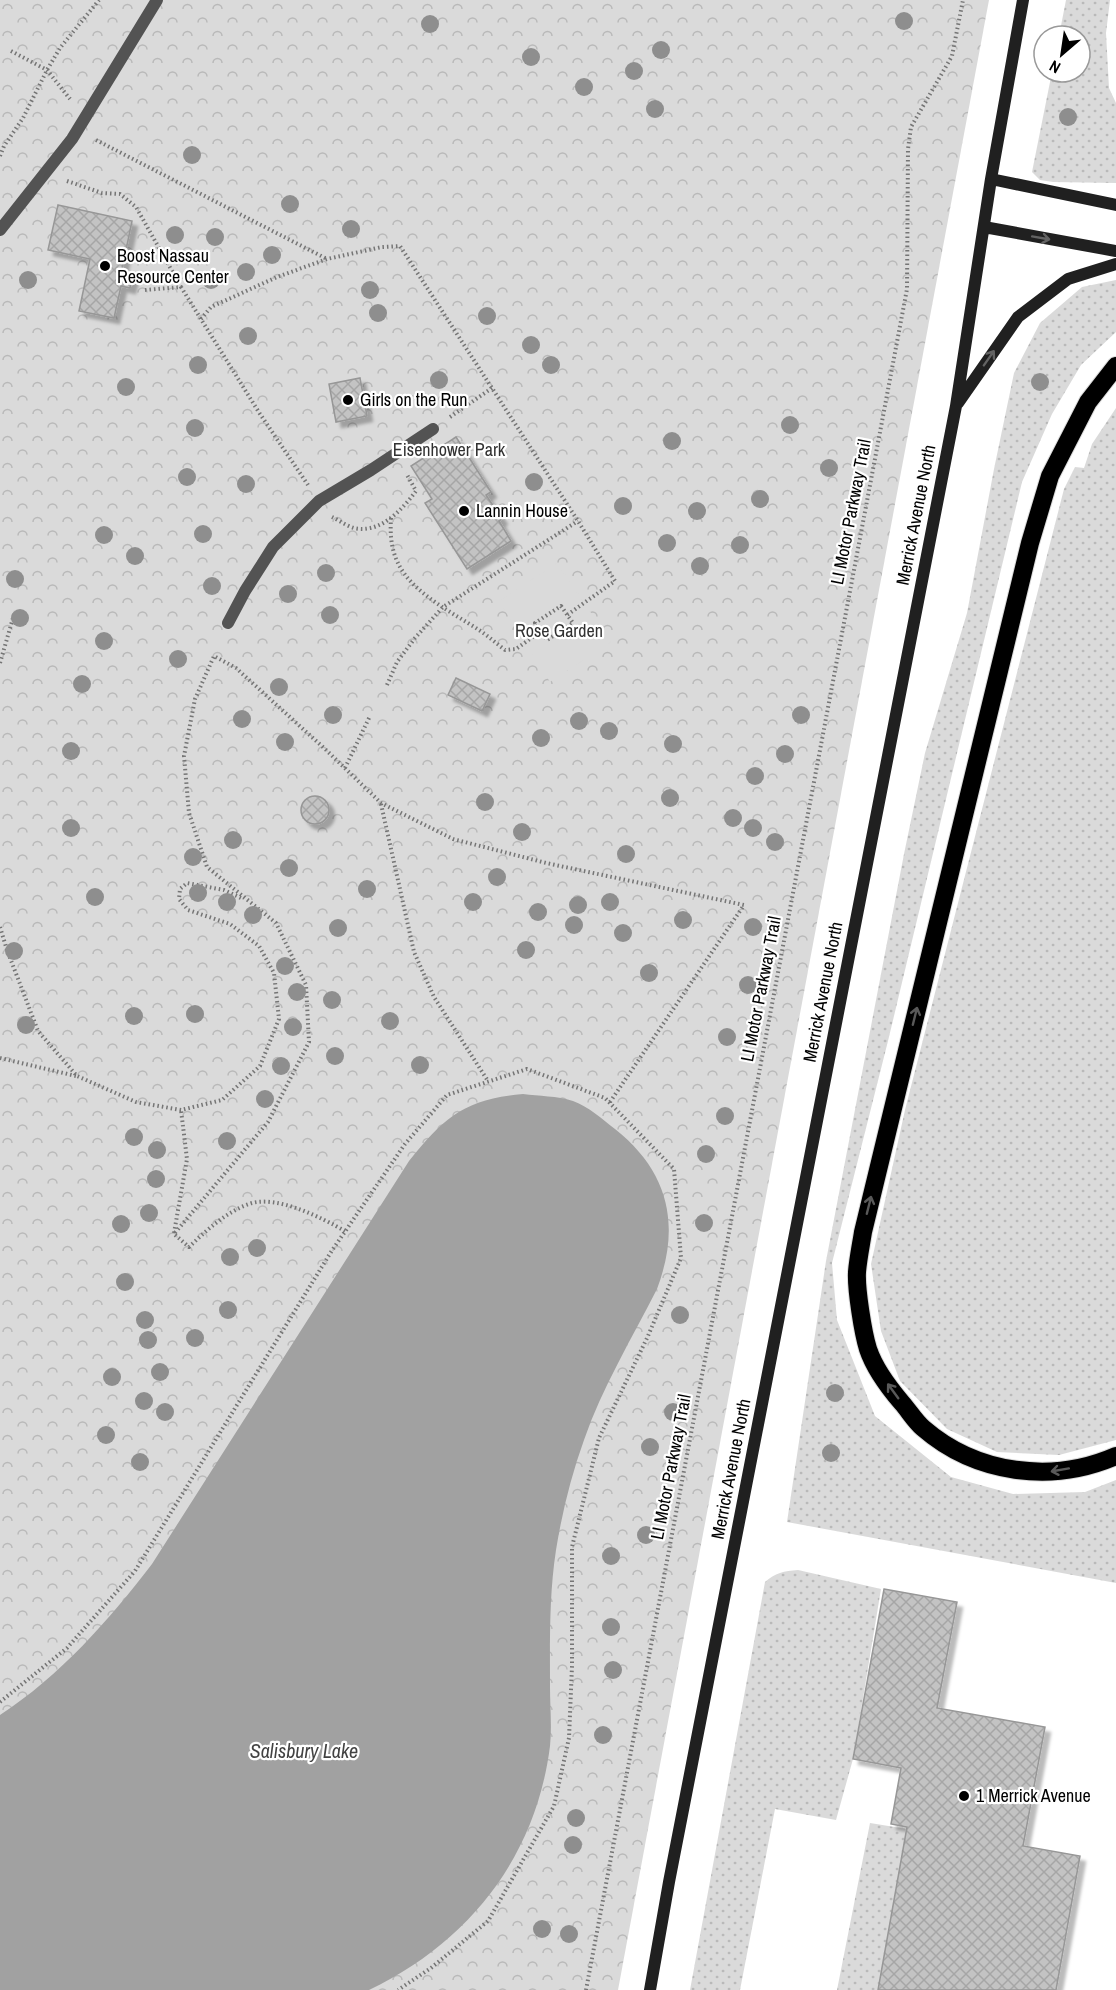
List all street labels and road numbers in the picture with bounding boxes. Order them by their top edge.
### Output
street label: LI Motor Parkway Trail [824,437,877,587]
street label: Merrick Avenue North [890,443,941,587]
street label: LI Motor Parkway Trail [734,914,787,1064]
street label: Merrick Avenue North [797,920,848,1064]
street label: LI Motor Parkway Trail [644,1392,697,1542]
street label: Merrick Avenue North [705,1397,756,1541]

